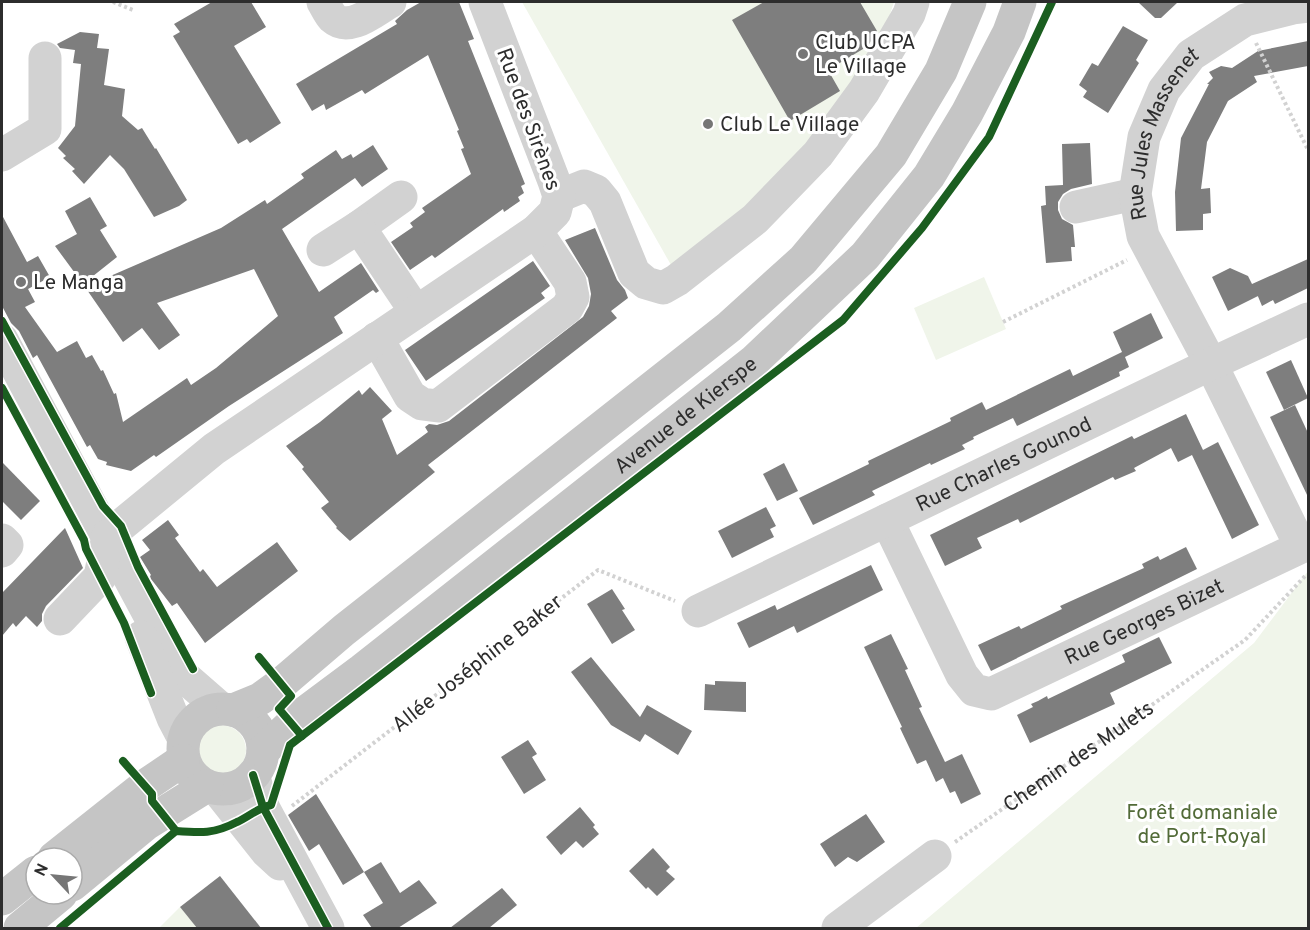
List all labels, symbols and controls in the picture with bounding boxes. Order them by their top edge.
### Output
place label: Club UCPA Le Village [815,30,916,81]
street label: Rue Jules Massenet [1123,41,1204,222]
street label: Rue des Sirènes [489,45,566,194]
marker: Club UCPA Le Village [796,47,810,61]
place label: Club Le Village [720,112,859,139]
marker: Club Le Village [701,117,715,131]
place label: Le Manga [33,270,124,297]
marker: Le Manga [14,275,28,289]
street label: Avenue de Kierspe [609,351,764,481]
street label: Rue Charles Gounod [912,411,1097,519]
street label: Rue Georges Bizet [1060,574,1229,672]
street label: Allée Joséphine Baker [387,589,569,739]
street label: Chemin des Mulets [998,696,1160,819]
park label: Forêt domaniale de Port-Royal [1126,800,1278,851]
north arrow [24,846,84,906]
text: N [31,861,54,880]

